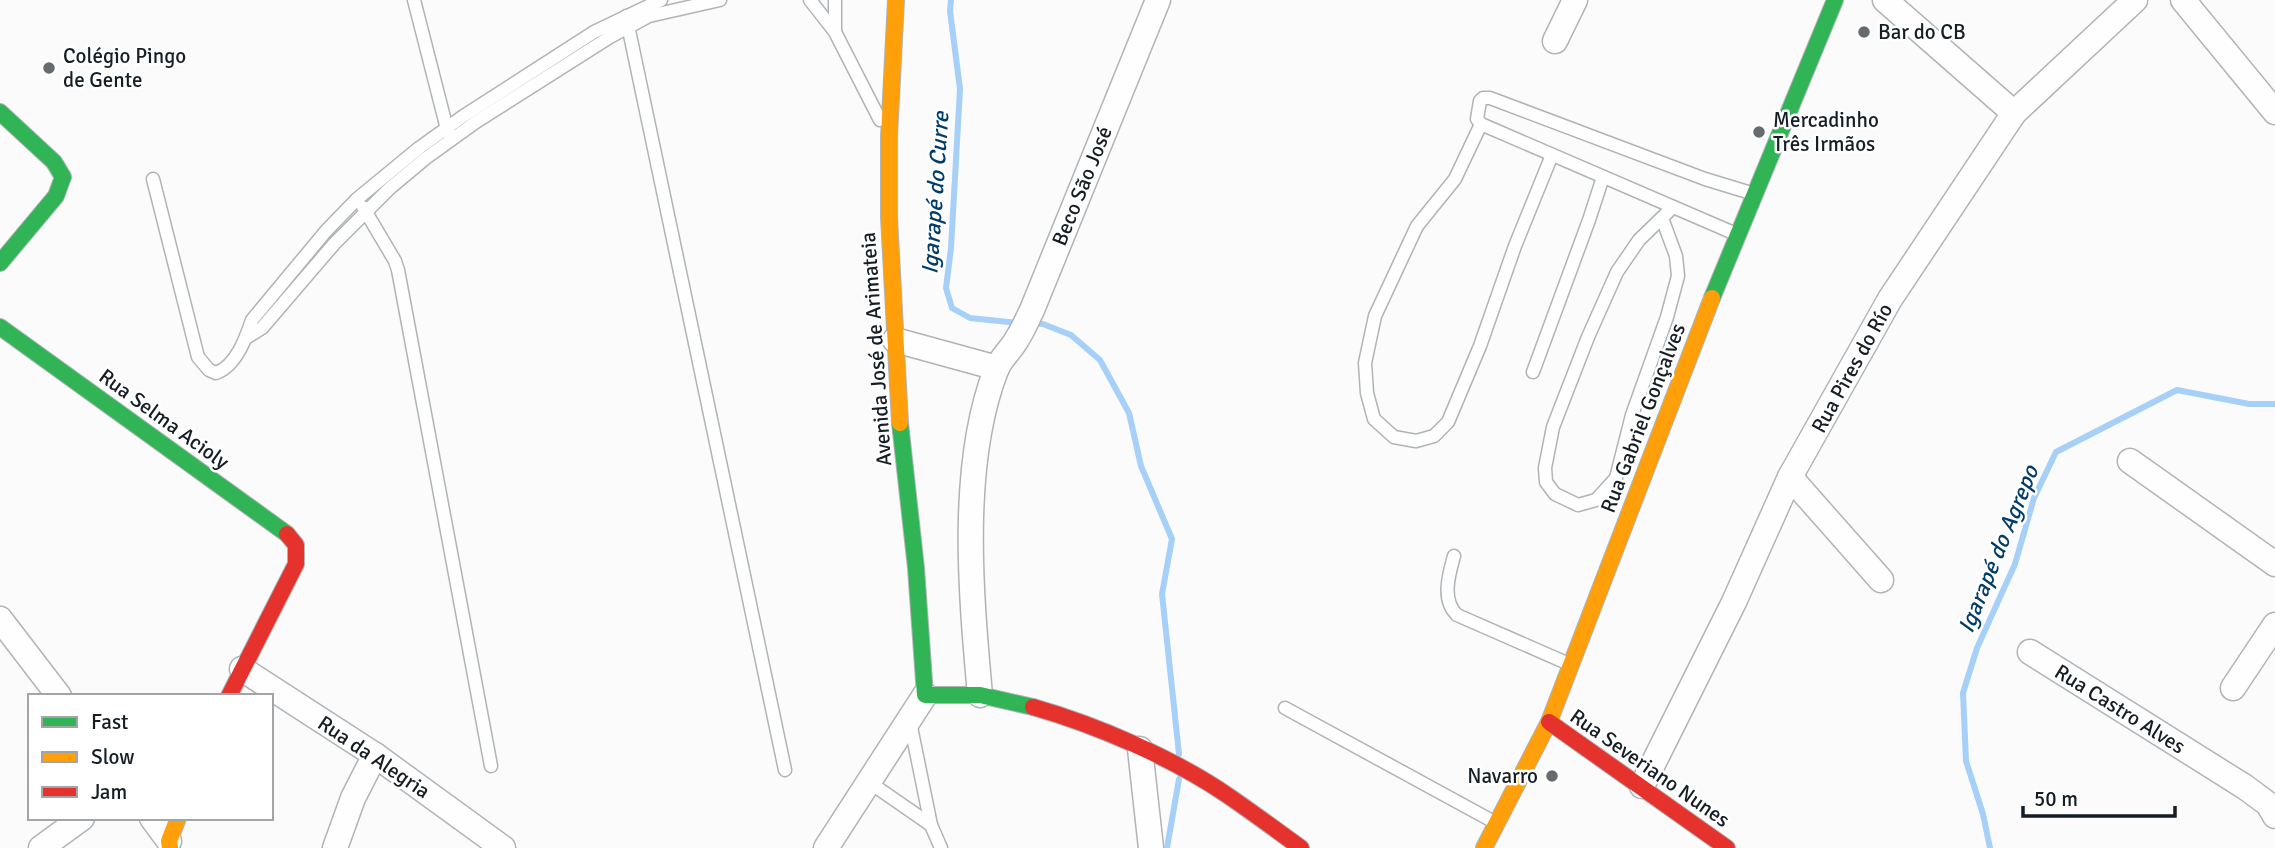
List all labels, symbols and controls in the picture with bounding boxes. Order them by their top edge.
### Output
place label: Bar do CB [1878,19,1966,45]
marker: Bar do CB [1856,24,1872,40]
place label: Colégio Pingo de Gente [63,43,186,93]
marker: Colégio Pingo de Gente [41,60,57,76]
place label: Mercadinho Três Irmãos [1773,107,1879,157]
water label: Igarapé do Curre [915,109,956,275]
street label: Beco São José [1046,123,1118,249]
marker: Mercadinho Três Irmãos [1751,124,1767,140]
street label: Avenida José de Arimateia [855,231,897,467]
street label: Rua Pires do Río [1806,299,1898,437]
street label: Rua Gabriel Gonçalves [1595,320,1691,516]
street label: Rua Selma Acioly [94,363,234,475]
water label: Igarapé do Agrepo [1952,460,2046,637]
street label: Rua Castro Alves [2050,658,2190,760]
legend [28,694,273,820]
street label: Rua Severiano Nunes [1565,703,1735,833]
text: Fast [91,709,128,735]
street label: Rua da Alegria [313,710,435,804]
text: Slow [91,744,135,770]
place label: Navarro [1467,763,1538,789]
marker: Navarro [1544,768,1560,784]
scale bar [2023,774,2175,818]
text: Jam [91,779,127,805]
text: 50 m [2034,786,2078,812]

